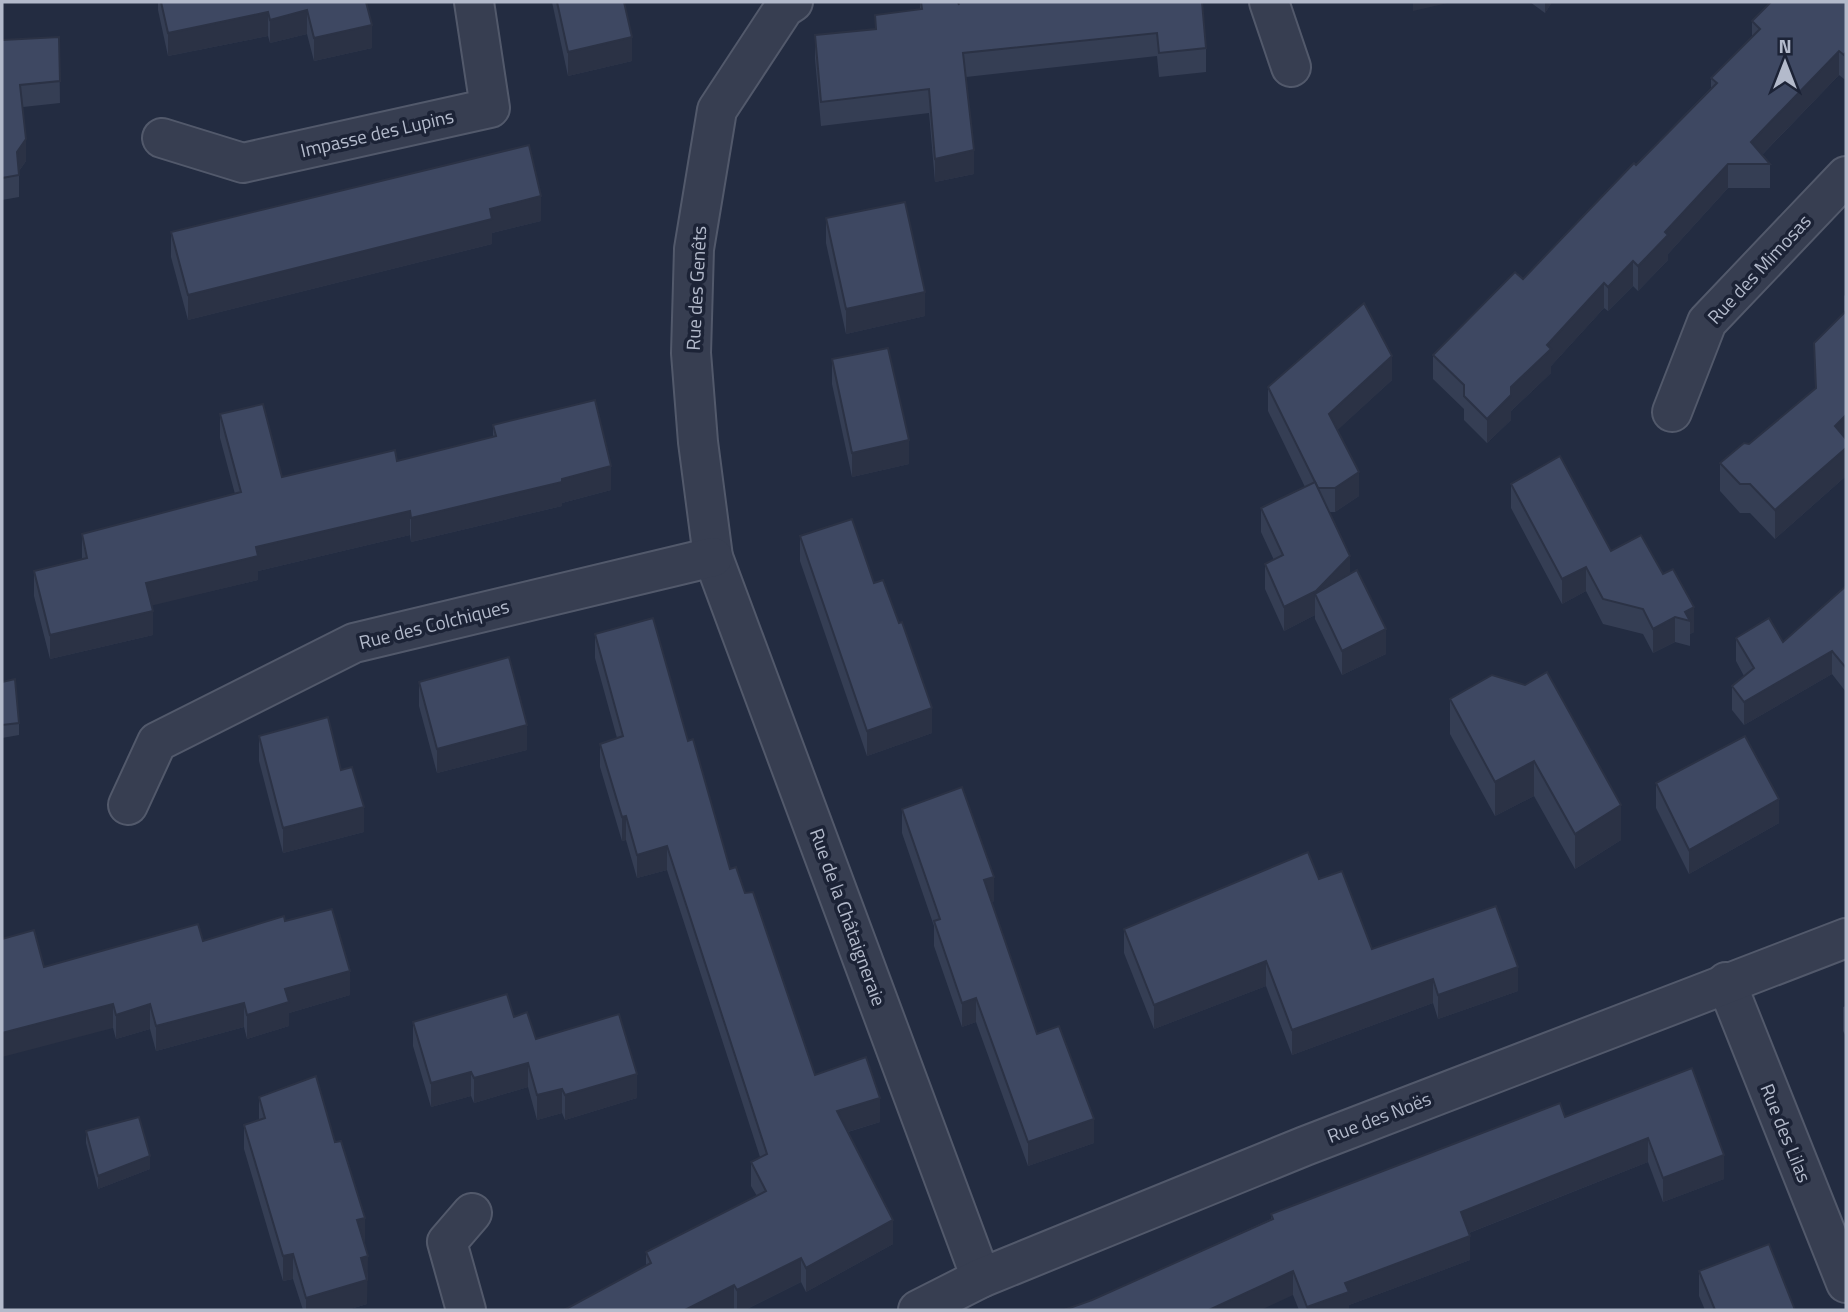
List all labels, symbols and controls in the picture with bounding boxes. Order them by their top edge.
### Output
north arrow [1750,28,1820,98]
text: N [1778,31,1792,60]
street label: Impasse des Lupins [297,101,457,164]
street label: Rue des Mimosas [1700,207,1818,330]
street label: Rue des Genêts [678,225,713,351]
street label: Rue des Colchiques [356,591,512,656]
street label: Rue de la Châtaigneraie [803,824,894,1010]
street label: Rue des Lilas [1754,1079,1819,1187]
street label: Rue des Noës [1323,1083,1435,1150]

